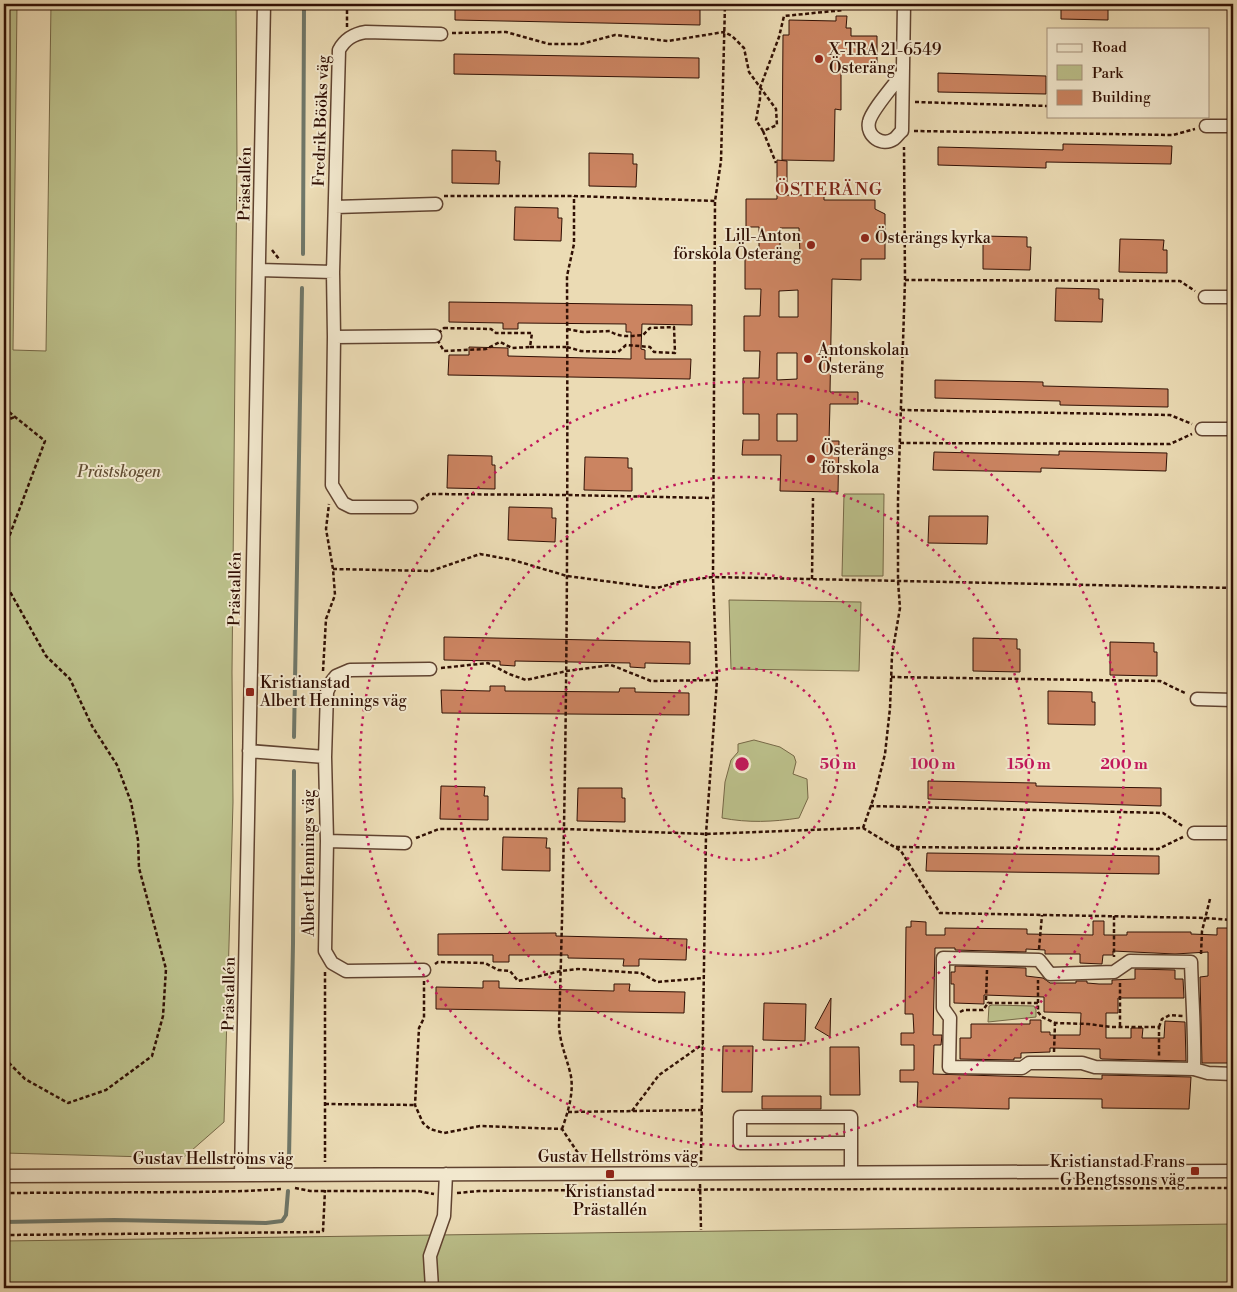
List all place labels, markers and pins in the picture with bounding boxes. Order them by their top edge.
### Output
place label: X-TRA 21-6549 Österäng [828,40,942,78]
marker: X-TRA 21-6549 Österäng [813,53,825,65]
place label: Lill-Anton förskola Österäng [673,226,802,264]
place label: Österängs kyrka [875,226,992,248]
marker: Österängs kyrka [859,232,871,244]
marker: Lill-Anton förskola Österäng [805,239,817,251]
place label: Antonskolan Österäng [817,340,910,378]
marker: Antonskolan Österäng [802,353,814,365]
place label: Österängs förskola [821,438,894,478]
marker: Österängs förskola [805,453,817,465]
place label: Kristianstad Albert Hennings väg [259,673,408,711]
marker: Kristianstad Albert Hennings väg [244,686,256,698]
centre of rings [733,755,751,773]
place label: Kristianstad Frans G Bengtssons väg [1050,1152,1186,1190]
marker: Kristianstad Frans G Bengtssons väg [1189,1165,1201,1177]
marker: Kristianstad Prästallén [604,1168,616,1180]
place label: Kristianstad Prästallén [565,1182,655,1220]

